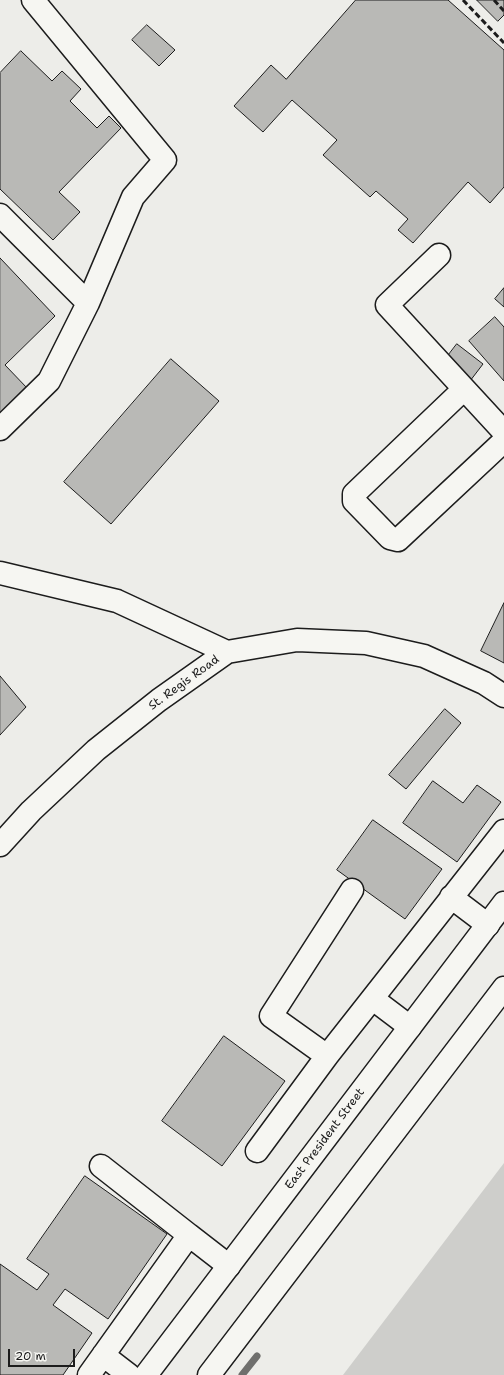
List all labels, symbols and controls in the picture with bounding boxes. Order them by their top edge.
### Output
street label: St. Regis Road [146,653,222,713]
street label: East President Street [282,1086,368,1192]
scale bar [10,1341,77,1367]
text: 20 m [15,1348,46,1364]

